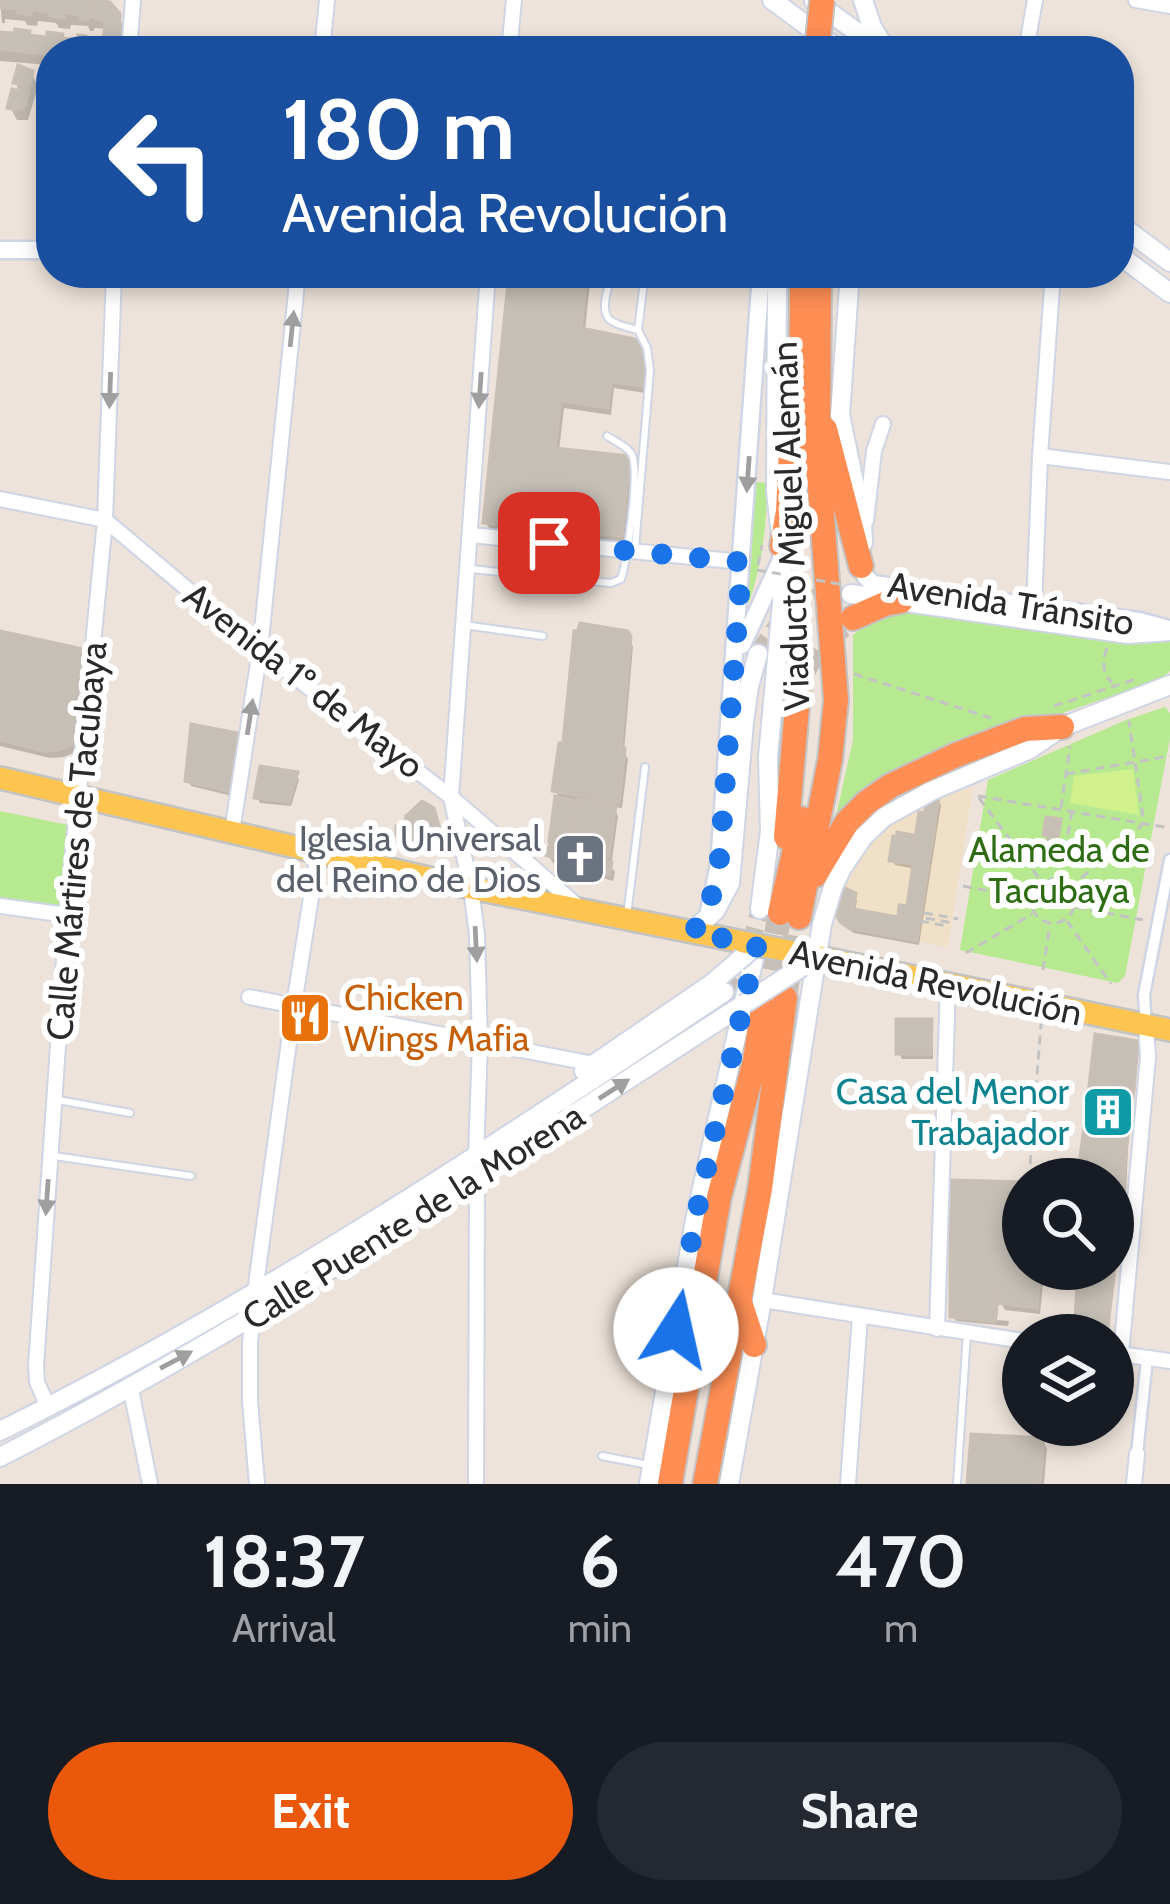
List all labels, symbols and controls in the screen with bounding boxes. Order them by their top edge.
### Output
text: 180 m [282,78,515,180]
icon: left [84,84,240,240]
text: Avenida Revolución [282,180,728,246]
one-way arrow [283,310,302,347]
street label: Viaducto Miguel Alemán [762,341,818,711]
one-way arrow [100,372,119,410]
one-way arrow [471,372,490,409]
one-way arrow [739,455,758,493]
pin [498,492,600,594]
icon: arrive [516,510,582,576]
street label: Avenida Tránsito [885,562,1137,644]
street label: Avenida 1º de Mayo [175,573,433,787]
street label: Calle Mártires de Tacubaya [37,640,115,1042]
one-way arrow [241,698,260,735]
place label: Iglesia Universal del Reino de Dios [276,816,541,901]
park label: Alameda de Tacubaya [968,827,1150,912]
church icon: Iglesia Universal del Reino de Dios [552,831,608,887]
one-way arrow [467,926,486,964]
street label: Avenida Revolución [786,930,1086,1034]
place label: Chicken Wings Mafia [344,975,530,1060]
restaurant icon: Chicken Wings Mafia [277,990,333,1046]
place label: Casa del Menor Trabajador [836,1069,1070,1154]
one-way arrow [598,1078,631,1100]
building icon: Casa del Menor Trabajador [1080,1084,1136,1140]
street label: Calle Puente de la Morena [234,1093,592,1339]
map controls [1002,1158,1134,1446]
button: search [1002,1158,1134,1290]
one-way arrow [38,1179,57,1216]
position arrow [613,1267,739,1393]
button: layers [1002,1314,1134,1446]
one-way arrow [158,1350,193,1371]
text: 18:37 [203,1518,365,1605]
text: 6 [580,1518,620,1605]
text: 470 [835,1518,967,1605]
text: Arrival [232,1604,336,1652]
text: min [568,1604,632,1652]
text: m [884,1604,918,1652]
button: Exit [48,1742,573,1880]
button: Share [597,1742,1122,1880]

